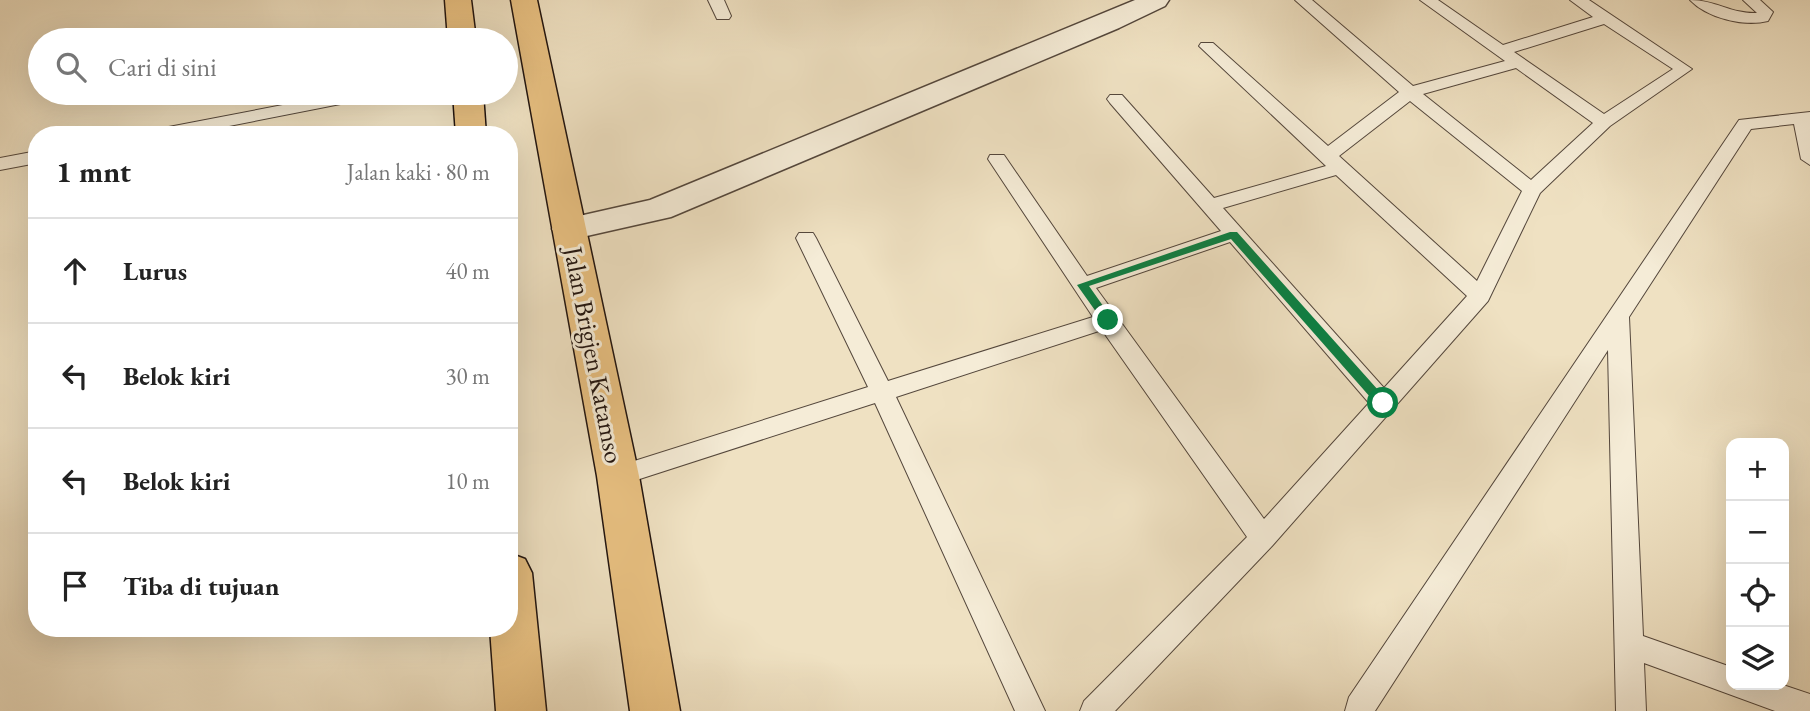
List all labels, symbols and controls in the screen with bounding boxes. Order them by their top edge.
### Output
search box [28,28,518,105]
icon: search [52,48,90,86]
text: Cari di sini [108,50,217,84]
text: 1 mnt [56,152,131,191]
text: Jalan kaki · 80 m [347,157,490,187]
street label: Jalan Brigjen Katamso [556,242,632,466]
icon: ahead [56,252,94,290]
text: Lurus [123,254,187,288]
text: 40 m [445,256,490,286]
route end [1092,304,1123,335]
icon: left [56,357,94,395]
text: Belok kiri [123,359,230,393]
text: 30 m [445,361,490,391]
route start [1367,387,1398,418]
map controls [1726,438,1789,690]
button: + [1726,438,1789,501]
icon: left [56,462,94,500]
text: Belok kiri [123,464,230,498]
text: 10 m [445,466,490,496]
button: − [1726,501,1789,564]
button: locate [1726,564,1789,627]
icon: arrive [56,567,94,605]
text: Tiba di tujuan [123,569,279,603]
button: layers [1726,627,1789,690]

